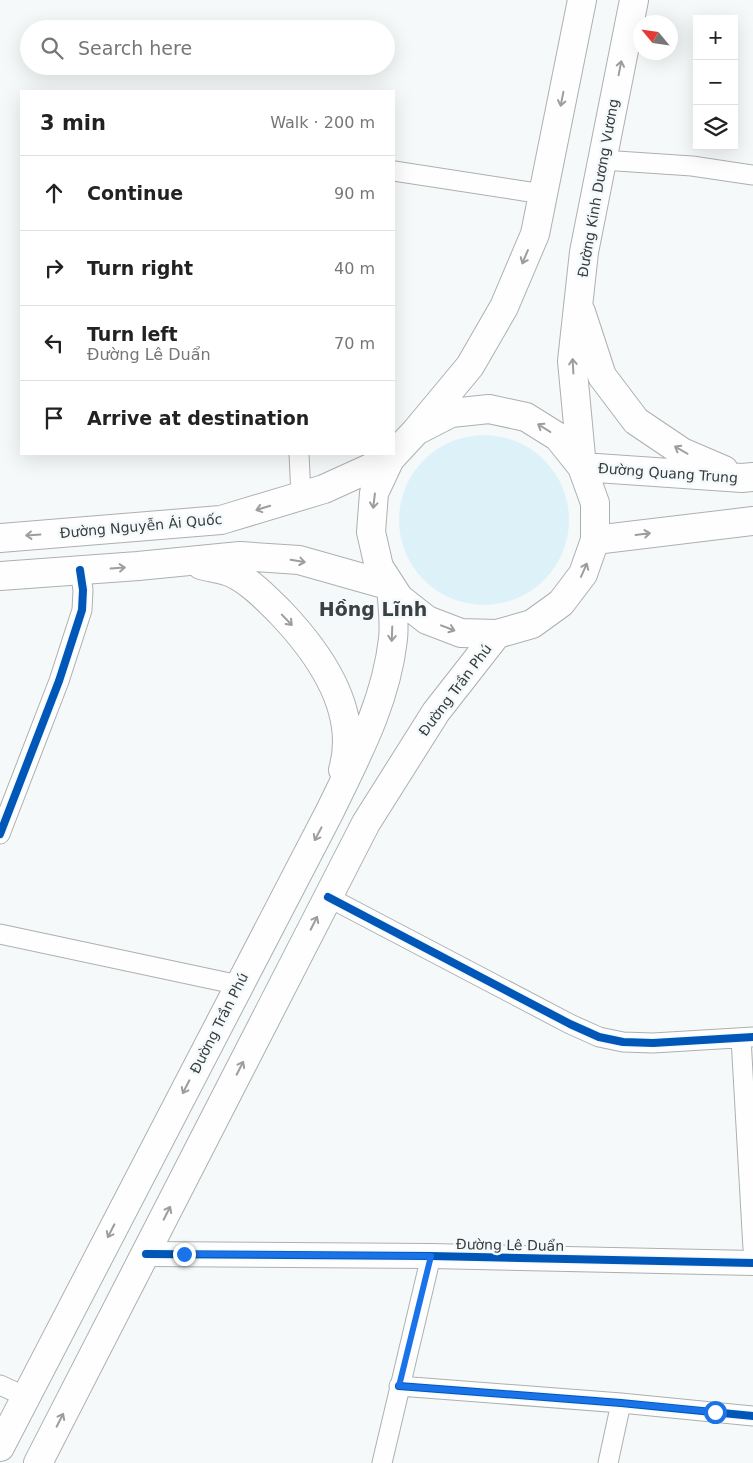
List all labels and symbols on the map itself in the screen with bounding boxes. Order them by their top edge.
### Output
north arrow [633,15,678,60]
one-way arrow [616,60,626,76]
one-way arrow [557,91,567,107]
street label: Đường Kinh Dương Vương [574,98,622,278]
one-way arrow [520,249,530,264]
one-way arrow [568,358,577,374]
one-way arrow [537,423,551,433]
one-way arrow [674,445,688,455]
street label: Đường Quang Trung [598,460,738,486]
one-way arrow [369,492,379,508]
one-way arrow [256,503,272,513]
street label: Đường Nguyễn Ái Quốc [59,511,223,541]
one-way arrow [635,528,651,538]
one-way arrow [26,531,42,540]
one-way arrow [289,556,305,566]
one-way arrow [110,563,126,572]
one-way arrow [579,563,589,578]
district label: Hồng Lĩnh [319,598,427,620]
one-way arrow [281,613,293,626]
one-way arrow [440,624,455,633]
one-way arrow [388,626,397,642]
street label: Đường Trần Phú [415,641,495,739]
one-way arrow [313,826,322,841]
one-way arrow [309,916,319,931]
street label: Đường Trần Phú [187,970,251,1076]
one-way arrow [236,1061,245,1076]
one-way arrow [181,1079,190,1094]
one-way arrow [163,1206,172,1221]
one-way arrow [106,1223,115,1238]
street label: Đường Lê Duẩn [456,1236,564,1254]
route end [173,1243,196,1266]
route start [704,1401,727,1424]
one-way arrow [55,1412,65,1427]

